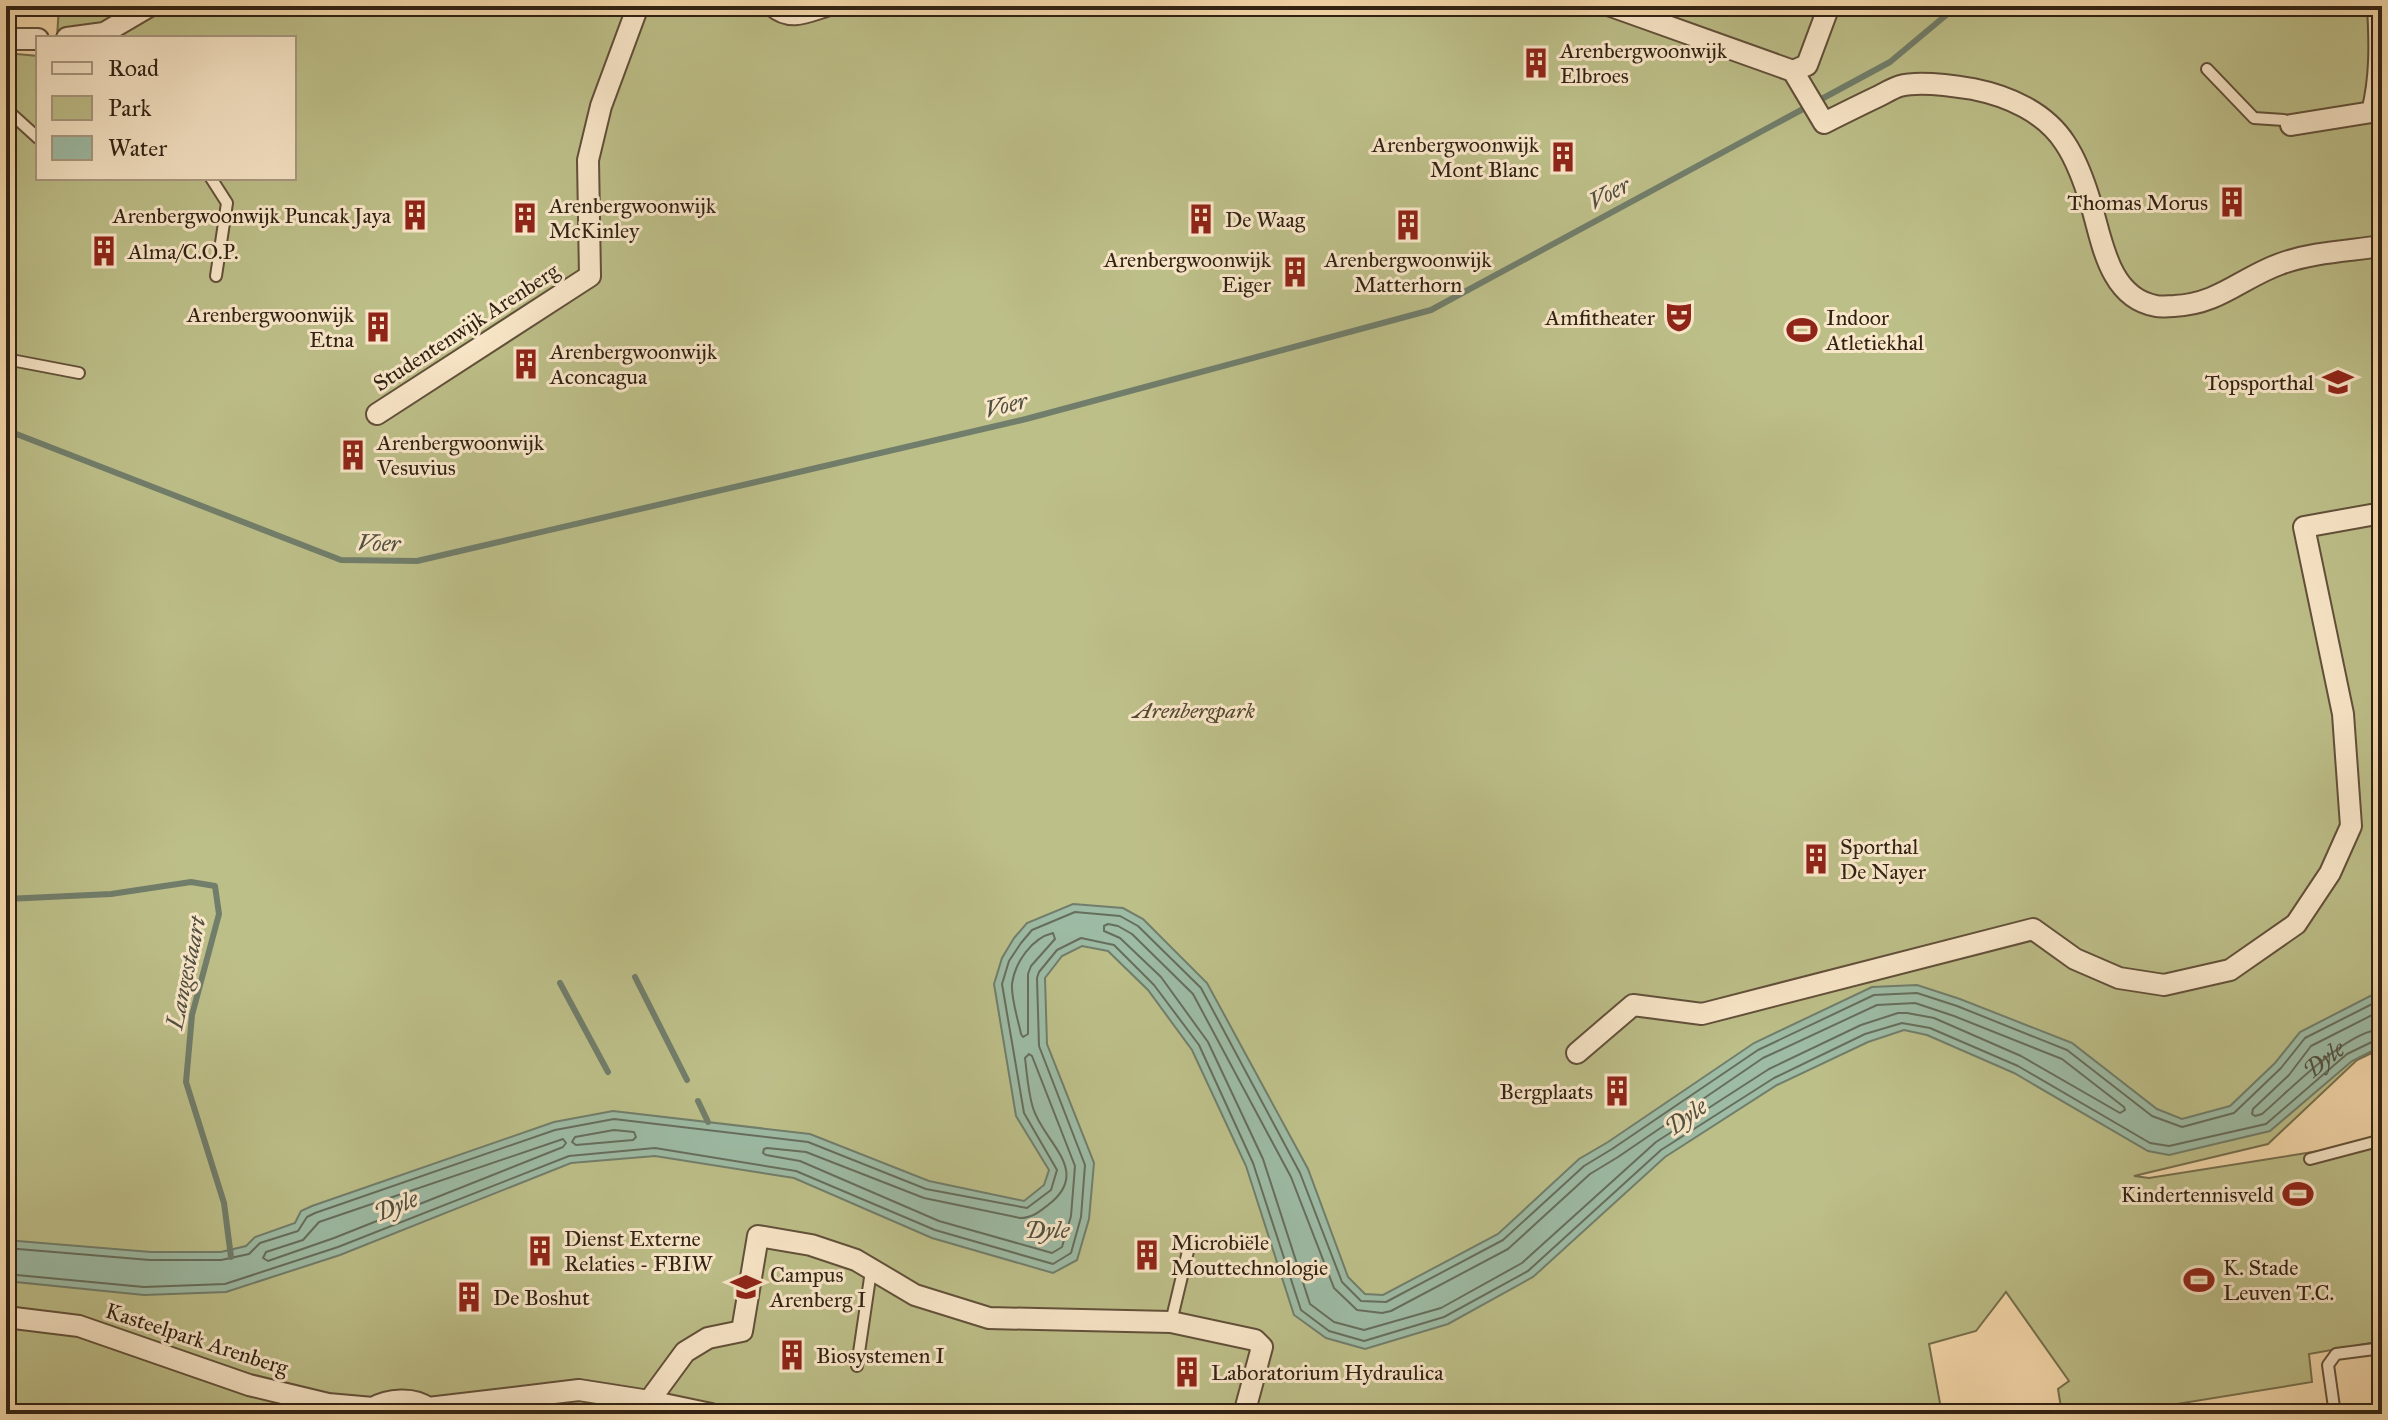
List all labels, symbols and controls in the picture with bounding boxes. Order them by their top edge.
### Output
legend [36,36,296,180]
place label: Arenbergwoonwijk Elbroes [1559,37,1728,89]
building icon: Arenbergwoonwijk Elbroes [1519,46,1553,80]
text: Road [108,53,159,83]
text: Park [108,93,152,123]
place label: Arenbergwoonwijk Mont Blanc [1371,131,1540,183]
text: Water [108,133,167,163]
building icon: Arenbergwoonwijk Mont Blanc [1546,140,1580,174]
water label: Voer [1583,169,1637,216]
building icon: Thomas Morus [2215,185,2249,219]
place label: Thomas Morus [2067,189,2208,216]
place label: Arenbergwoonwijk McKinley [548,192,717,244]
building icon: Arenbergwoonwijk Puncak Jaya [398,198,432,232]
building icon: Arenbergwoonwijk McKinley [508,201,542,235]
place label: Arenbergwoonwijk Puncak Jaya [112,202,392,229]
building icon: De Waag [1184,202,1218,236]
place label: De Waag [1225,206,1306,233]
building icon: Arenbergwoonwijk Matterhorn [1391,208,1425,242]
building icon: Alma/C.O.P. [87,234,121,268]
place label: Alma/C.O.P. [127,238,239,265]
place label: Arenbergwoonwijk Eiger [1103,246,1272,298]
place label: Arenbergwoonwijk Matterhorn [1324,246,1492,298]
building icon: Arenbergwoonwijk Eiger [1278,255,1312,289]
street label: Studentenwijk Arenberg [368,257,564,397]
theatre icon: Amfitheater [1662,300,1696,334]
place label: Arenbergwoonwijk Etna [186,301,355,353]
place label: Amfitheater [1544,304,1656,331]
place label: Indoor Atletiekhal [1825,304,1924,356]
building icon: Arenbergwoonwijk Etna [361,310,395,344]
sports icon: Indoor Atletiekhal [1785,313,1819,347]
place label: Arenbergwoonwijk Aconcagua [549,338,718,390]
building icon: Arenbergwoonwijk Aconcagua [509,347,543,381]
school or university icon: Topsporthal [2321,365,2355,399]
place label: Topsporthal [2205,369,2314,396]
water label: Voer [981,385,1032,425]
place label: Arenbergwoonwijk Vesuvius [376,429,545,481]
building icon: Arenbergwoonwijk Vesuvius [336,438,370,472]
water label: Voer [357,528,403,558]
park label: Arenbergpark [1131,697,1255,724]
place label: Sporthal De Nayer [1840,833,1927,885]
building icon: Sporthal De Nayer [1799,842,1833,876]
water label: Langestaart [159,912,213,1033]
water label: Dyle [2297,1033,2351,1085]
building icon: Bergplaats [1600,1074,1634,1108]
place label: Bergplaats [1500,1078,1593,1105]
water label: Dyle [1659,1091,1714,1142]
sports icon: Kindertennisveld [2281,1177,2315,1211]
place label: Kindertennisveld [2121,1181,2274,1208]
water label: Dyle [370,1183,423,1228]
water label: Dyle [1025,1215,1070,1245]
place label: Dienst Externe Relaties - FBIW [564,1225,713,1277]
place label: Microbiële Mouttechnologie [1171,1229,1328,1281]
building icon: Dienst Externe Relaties - FBIW [523,1234,557,1268]
building icon: Microbiële Mouttechnologie [1130,1238,1164,1272]
place label: K. Stade Leuven T.C. [2223,1254,2334,1306]
place label: Campus Arenberg I [769,1261,866,1313]
sports icon: K. Stade Leuven T.C. [2182,1263,2216,1297]
school or university icon: Campus Arenberg I [729,1270,763,1304]
building icon: De Boshut [452,1280,486,1314]
place label: De Boshut [493,1284,590,1311]
street label: Kasteelpark Arenberg [102,1297,293,1382]
building icon: Biosystemen I [775,1338,809,1372]
place label: Biosystemen I [816,1342,945,1369]
building icon: Laboratorium Hydraulica [1170,1355,1204,1389]
place label: Laboratorium Hydraulica [1211,1359,1444,1386]

